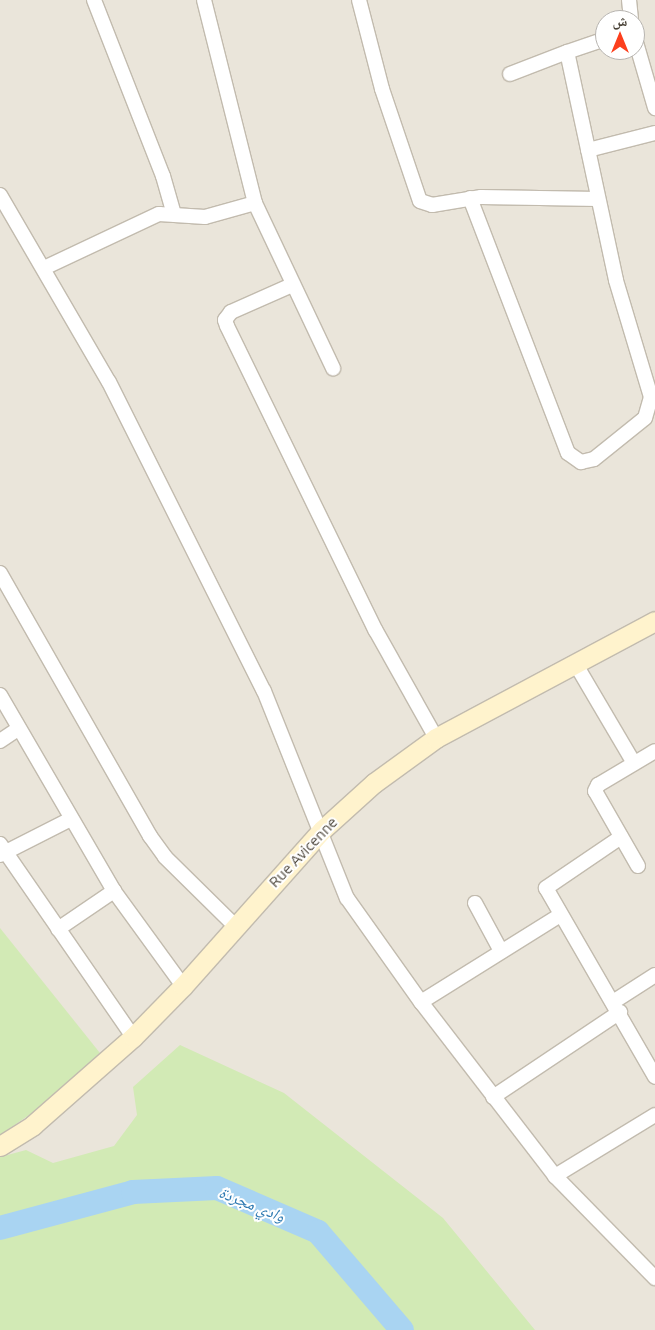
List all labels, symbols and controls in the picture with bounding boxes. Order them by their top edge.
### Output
north arrow [595,10,645,60]
text: ش [613,13,627,29]
street label: Rue Avicenne [265,813,341,891]
water label: وادي مجردة [216,1182,288,1226]

